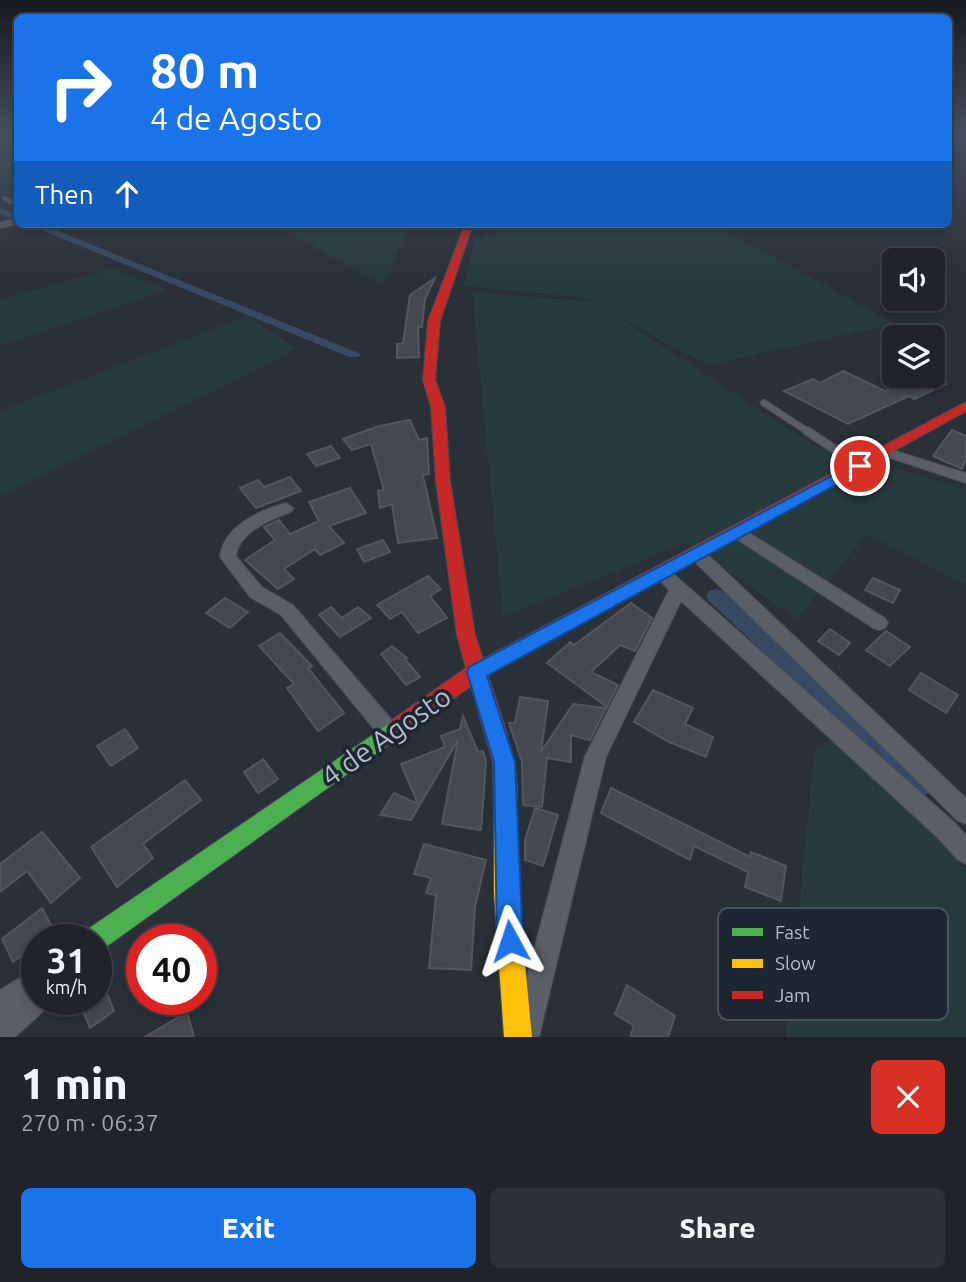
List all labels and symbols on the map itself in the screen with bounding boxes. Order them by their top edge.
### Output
pin [830,436,890,496]
street label: 4 de Agosto [315,680,456,791]
position arrow [473,904,547,978]
legend [718,908,948,1020]
text: Fast [775,921,810,943]
speed limit sign: 40 [126,924,217,1015]
text: Slow [775,952,816,974]
text: Jam [775,984,811,1006]

